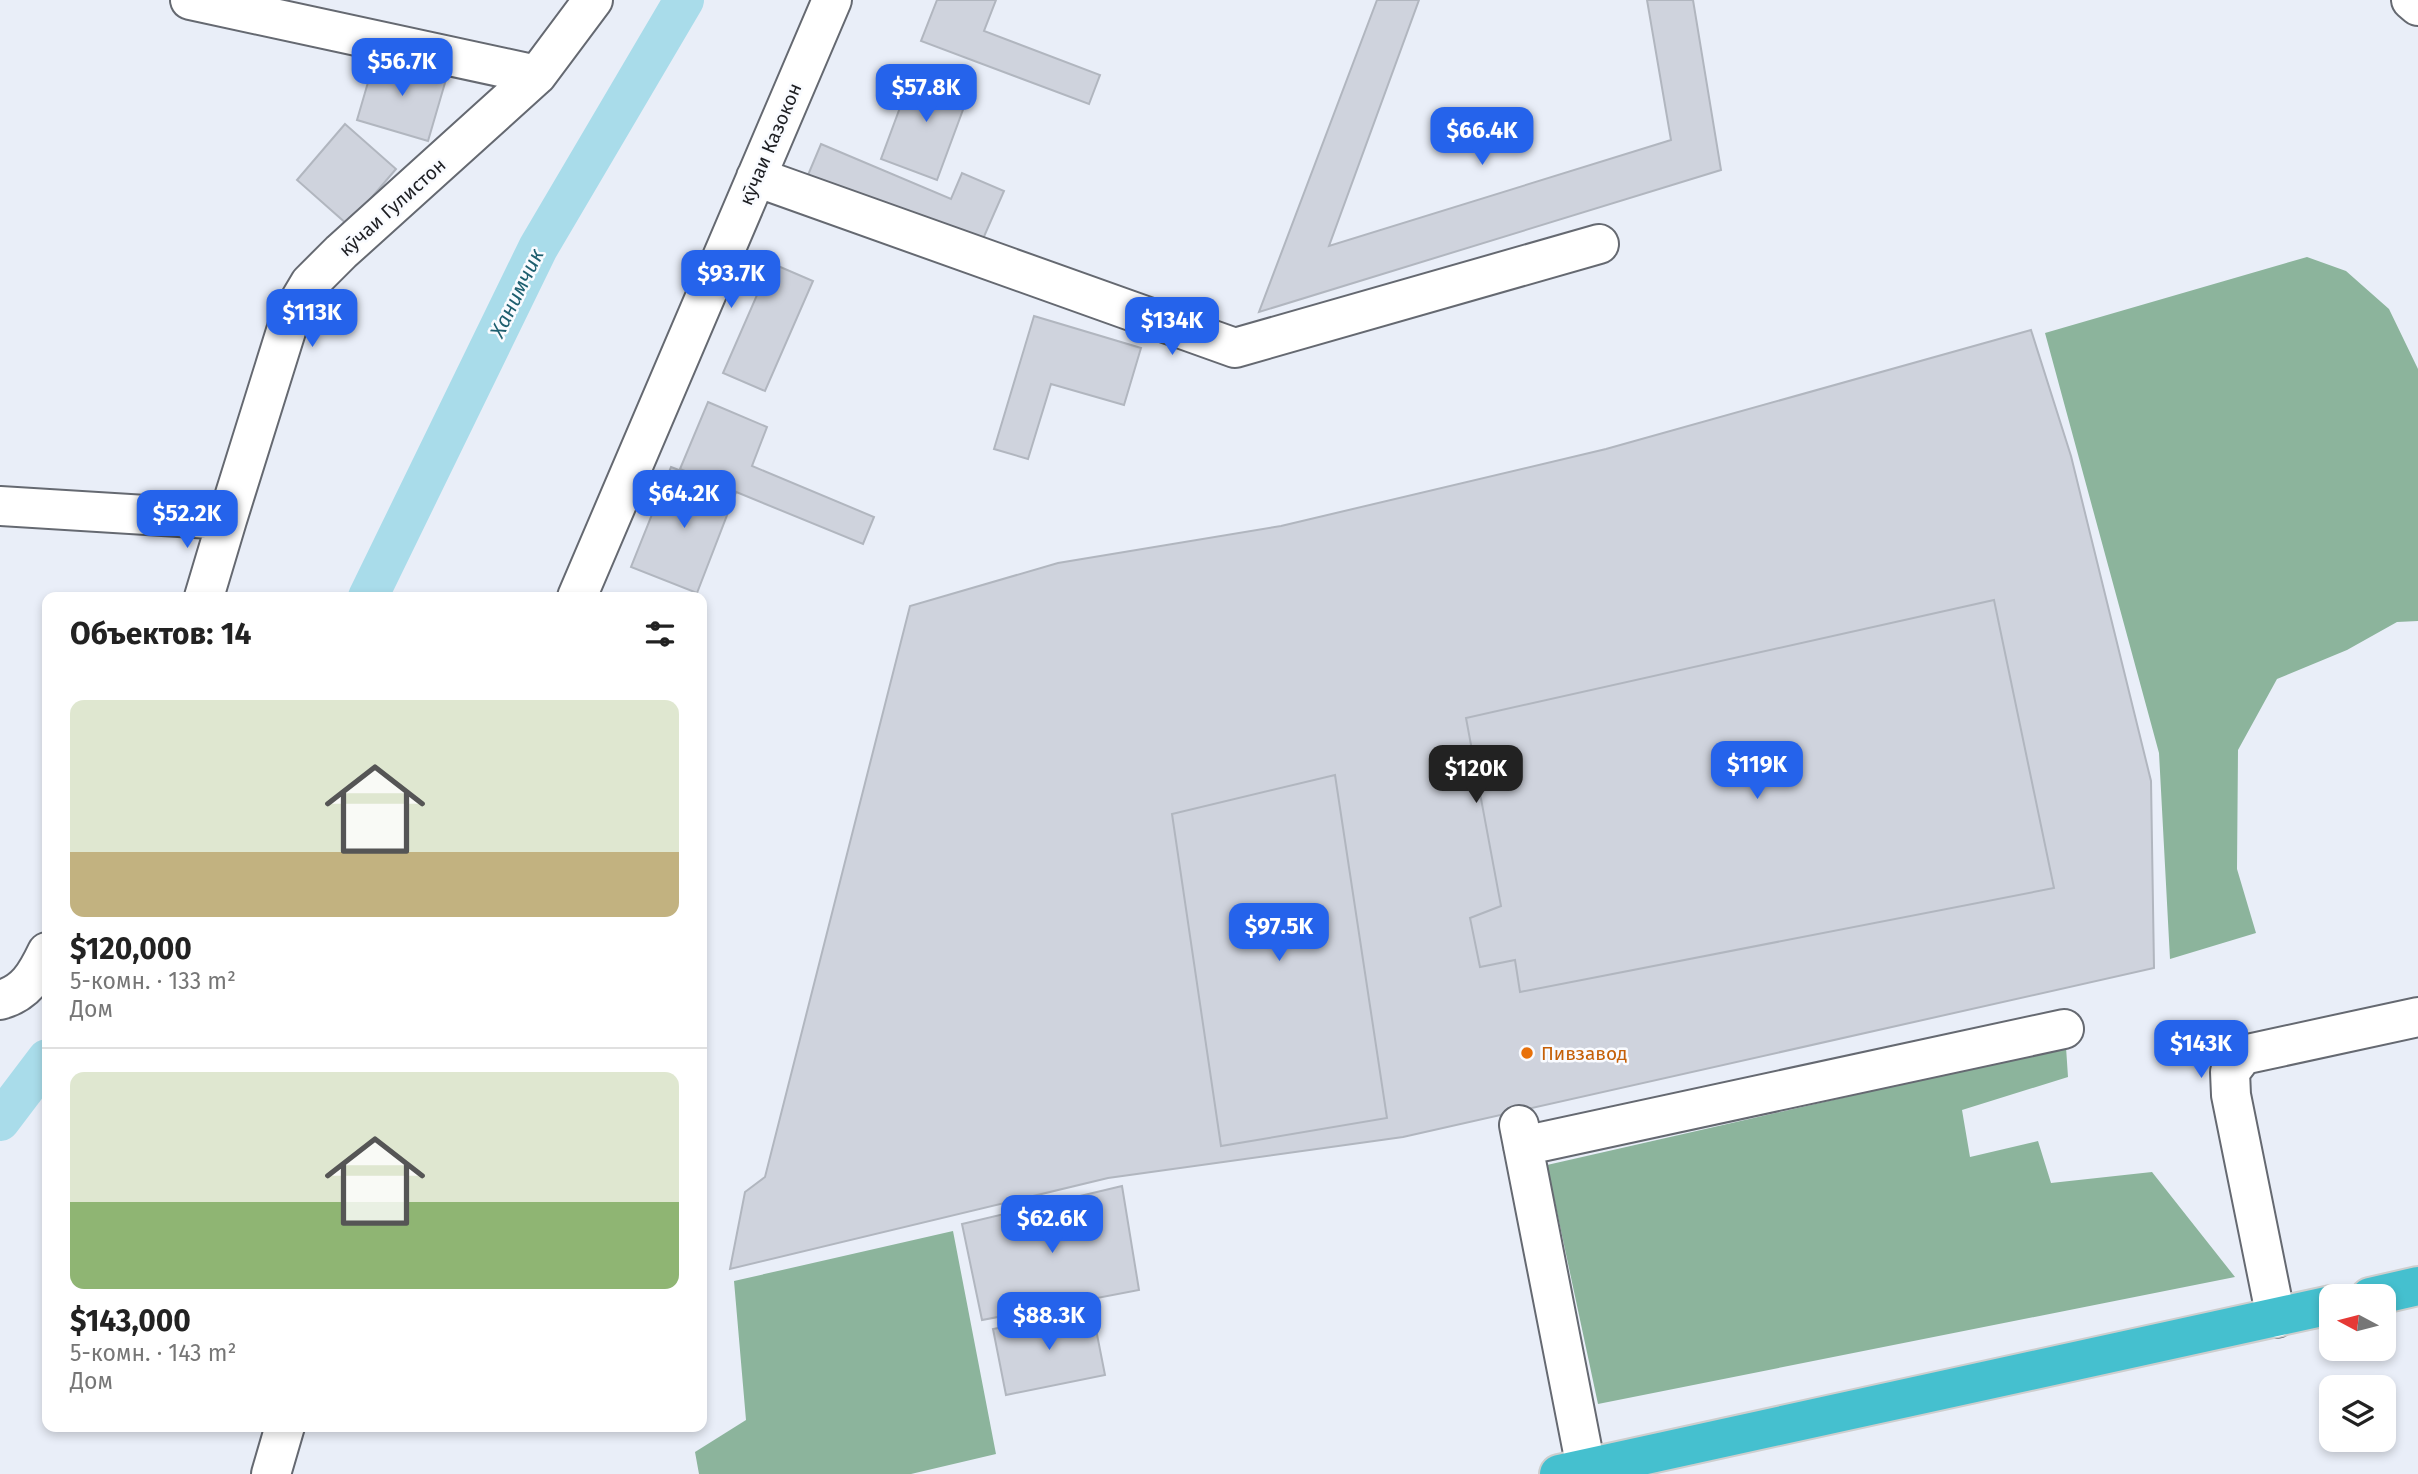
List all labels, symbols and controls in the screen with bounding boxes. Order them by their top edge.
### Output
pin: $56.7K [345,38,459,98]
text: $56.7K [368,47,436,75]
pin: $57.8K [869,64,983,124]
text: $57.8K [892,73,960,101]
street label: кӯчаи Казокон [734,80,807,209]
pin: $66.4K [1425,108,1539,167]
text: $66.4K [1446,116,1518,144]
street label: кӯчаи Гулистон [334,153,450,261]
water label: Ханимчик [484,244,550,343]
pin: $93.7K [674,250,788,310]
text: $93.7K [697,259,765,287]
pin: $113K [263,290,361,349]
text: $113K [282,298,342,326]
pin: $134K [1123,298,1221,357]
text: $134K [1141,306,1203,334]
pin: $64.2K [627,470,741,530]
text: $64.2K [649,479,719,507]
pin: $52.2K [130,490,244,550]
text: $52.2K [153,499,221,527]
icon: filters [641,615,679,653]
text: Объектов: 14 [70,616,252,652]
pin: $119K [1708,742,1806,801]
icon: home [312,746,438,872]
pin: $120K [1427,746,1525,805]
text: $119K [1727,750,1787,778]
text: $120K [1445,754,1507,782]
pin: $97.5K [1222,904,1336,963]
text: $97.5K [1245,912,1313,940]
text: $120,000 [70,931,192,967]
text: 5-комн. · 133 m² [70,967,236,995]
text: Дом [70,995,113,1023]
pin: $143K [2152,1020,2250,1080]
text: $143K [2170,1029,2232,1057]
place label: Пивзавод [1541,1042,1627,1065]
marker: Пивзавод [1519,1045,1535,1061]
icon: home [312,1118,438,1244]
pin: $62.6K [995,1196,1109,1255]
text: $62.6K [1017,1204,1087,1232]
north arrow [2319,1284,2396,1362]
map controls [2319,1284,2396,1452]
pin: $88.3K [992,1292,1106,1352]
text: $88.3K [1013,1301,1085,1329]
text: $143,000 [70,1303,191,1339]
text: 5-комн. · 143 m² [70,1339,236,1367]
text: Дом [70,1367,113,1395]
button: layers [2319,1375,2396,1452]

